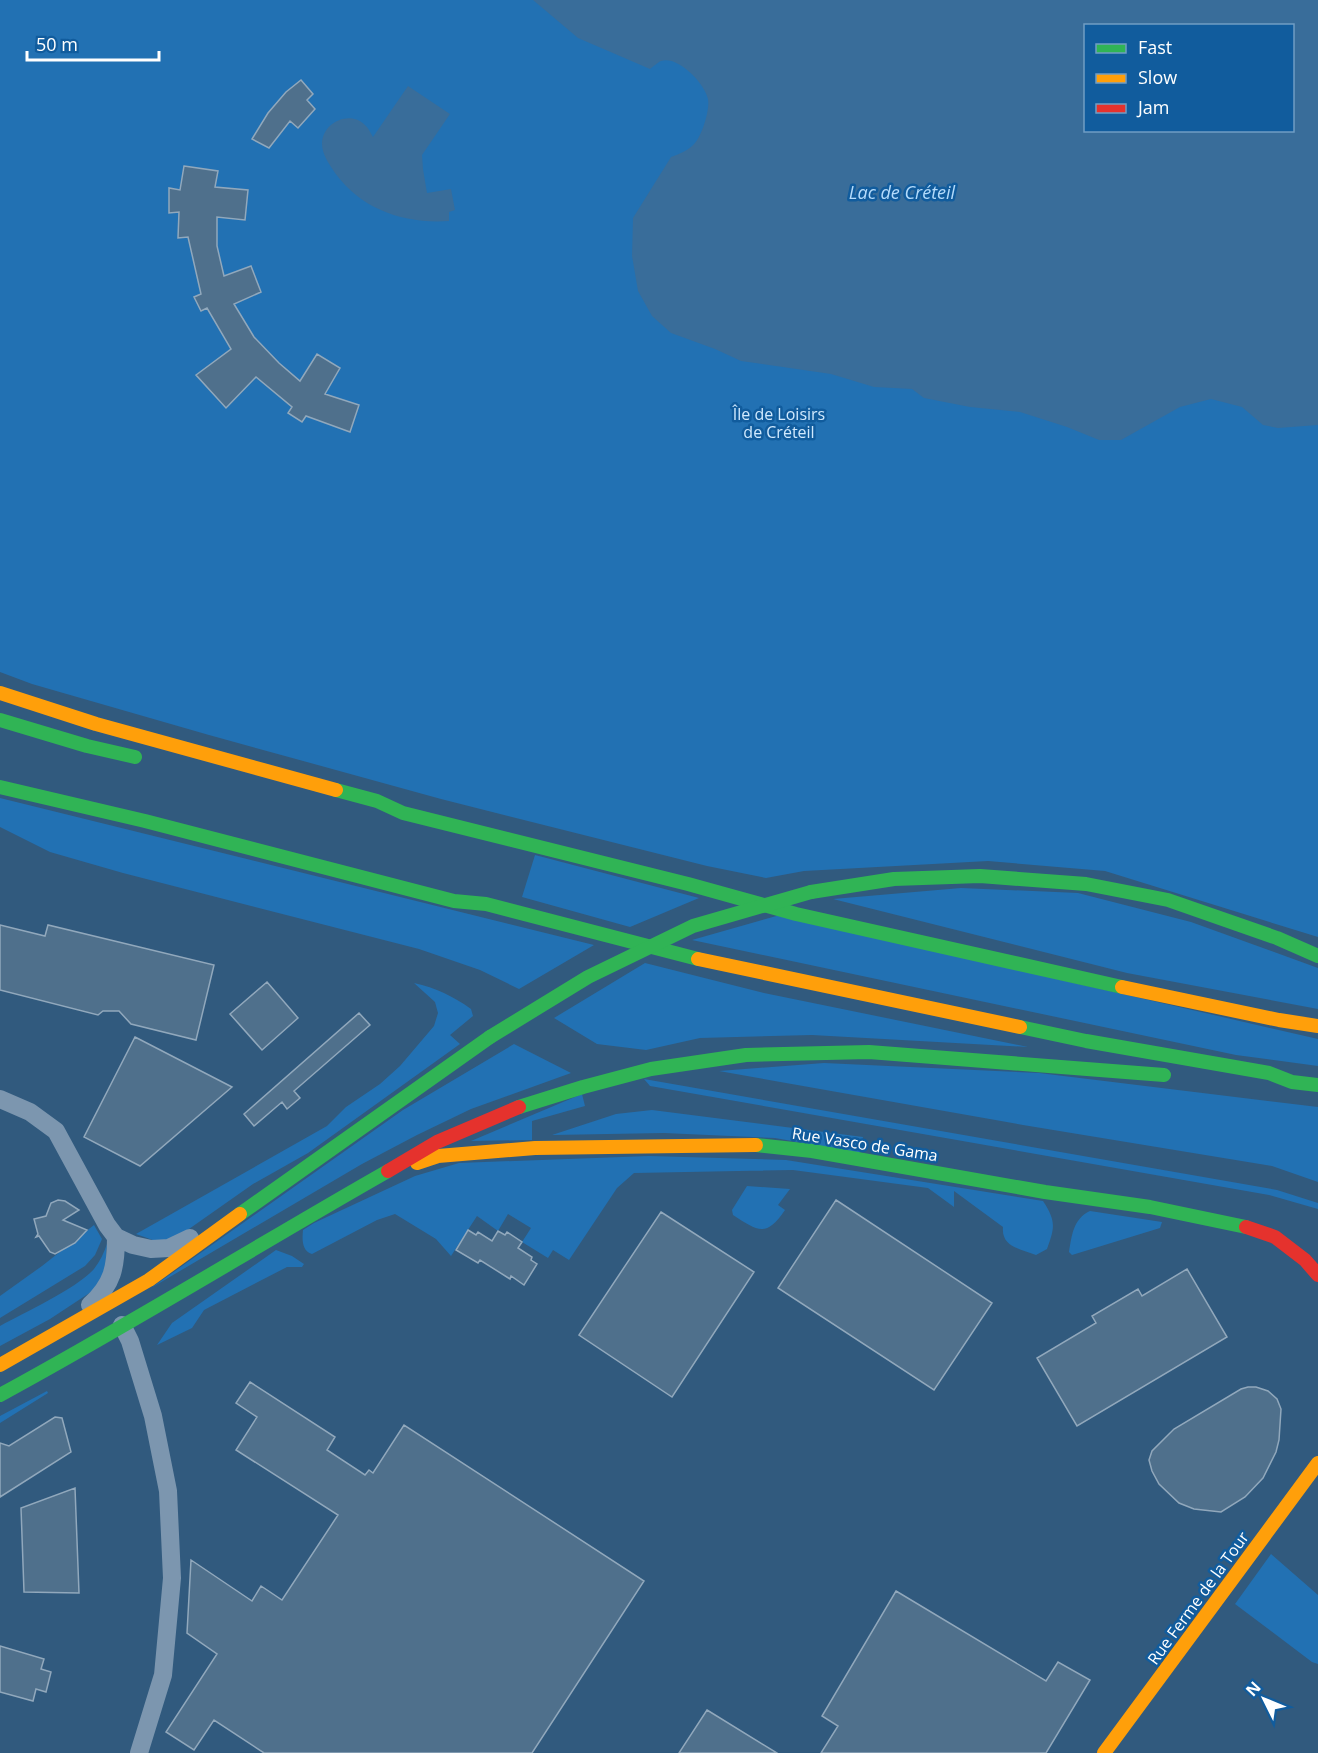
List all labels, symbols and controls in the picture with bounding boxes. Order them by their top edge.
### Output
scale bar [27,24,159,62]
legend [1084,24,1294,132]
text: 50 m [36,32,78,56]
text: Fast [1138,35,1172,59]
text: Slow [1138,65,1177,89]
text: Jam [1136,95,1170,119]
water label: Lac de Créteil [849,180,956,204]
park label: Île de Loisirs de Créteil [732,403,825,443]
street label: Rue Vasco de Gama [790,1122,940,1166]
street label: Rue Ferme de la Tour [1142,1527,1254,1669]
north arrow [1234,1669,1294,1729]
text: N [1241,1677,1266,1701]

